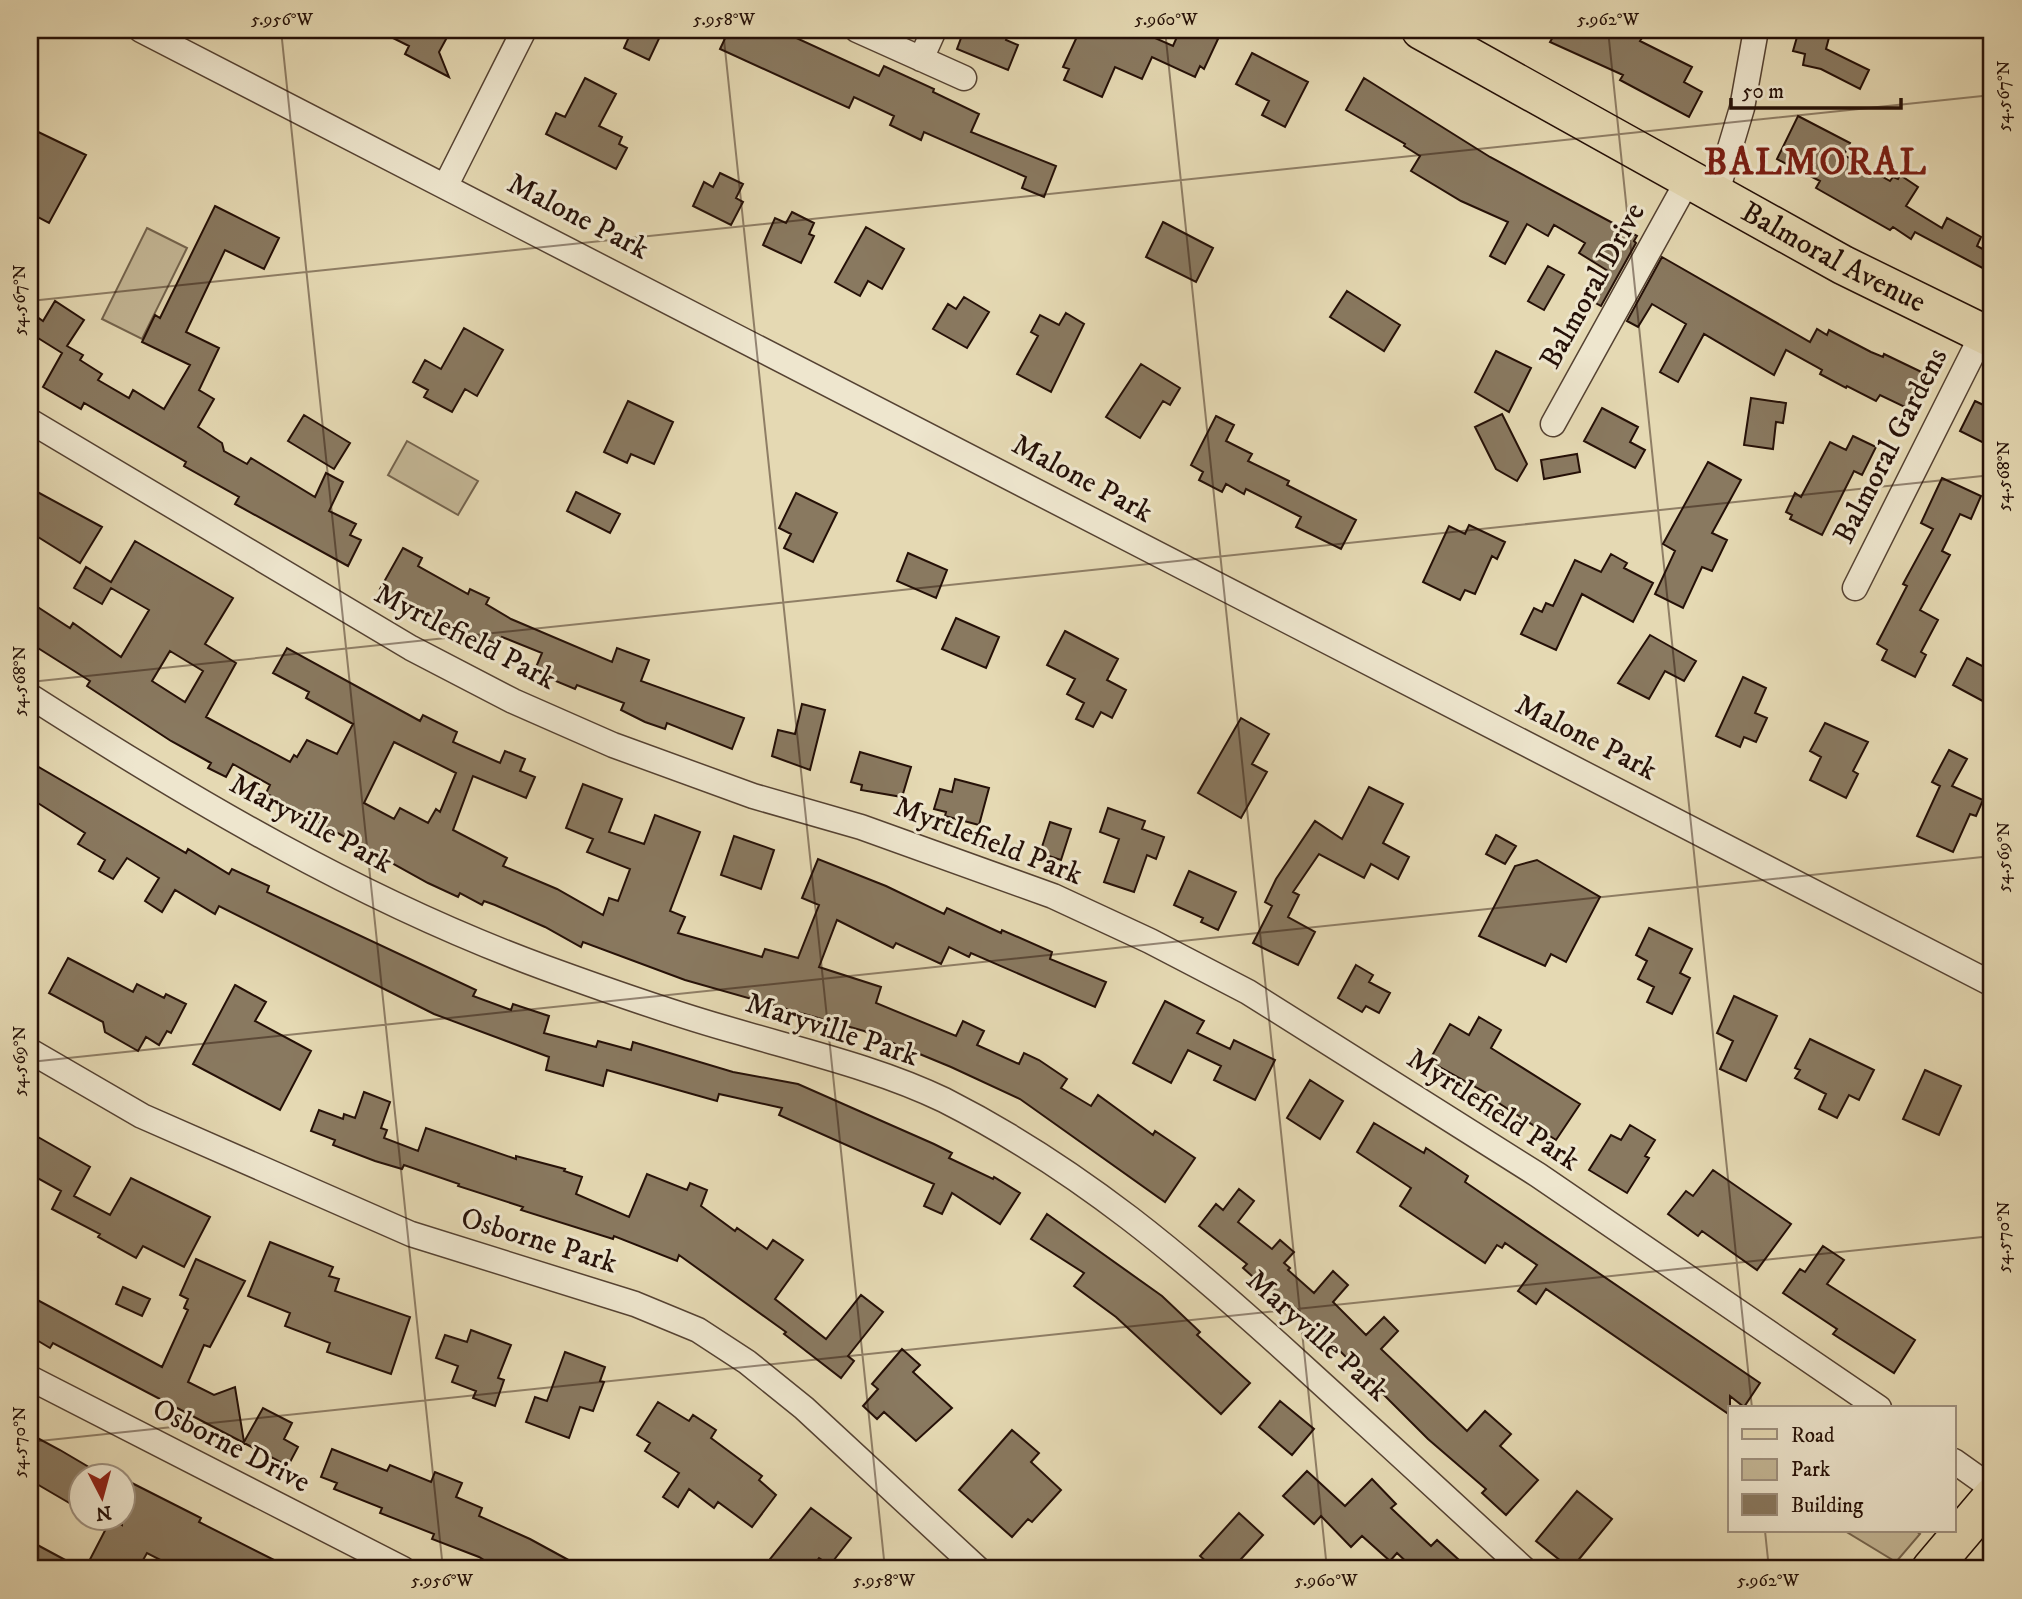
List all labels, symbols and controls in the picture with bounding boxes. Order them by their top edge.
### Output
text: 5.956°W [251,9,314,31]
text: 5.958°W [693,9,755,31]
text: 5.960°W [1135,9,1198,31]
text: 5.962°W [1577,9,1640,31]
text: 54.567°N [1993,60,2015,132]
scale bar [1731,66,1901,110]
text: 50 m [1742,79,1784,105]
district label: BALMORAL [1704,140,1928,187]
street label: Malone Park [501,166,655,269]
street label: Balmoral Avenue [1735,193,1932,321]
street label: Balmoral Drive [1532,197,1654,375]
text: 54.567°N [9,264,31,336]
street label: Balmoral Gardens [1826,342,1956,550]
street label: Malone Park [1005,426,1159,532]
text: 54.568°N [1993,440,2015,511]
street label: Myrtlefield Park [368,575,562,699]
text: 54.568°N [9,645,31,716]
street label: Malone Park [1509,687,1663,790]
street label: Maryville Park [223,766,399,882]
street label: Myrtlefield Park [889,788,1088,894]
text: 54.569°N [1993,821,2015,892]
street label: Maryville Park [741,985,923,1075]
text: 54.569°N [9,1025,31,1096]
street label: Myrtlefield Park [1400,1040,1587,1180]
street label: Osborne Park [456,1200,622,1282]
text: 54.570°N [1993,1201,2015,1273]
street label: Maryville Park [1238,1262,1396,1410]
street label: Osborne Drive [146,1390,316,1502]
text: 54.570°N [9,1406,31,1478]
legend [1728,1406,1955,1532]
text: Road [1791,1423,1835,1449]
text: Park [1791,1457,1831,1483]
north arrow [66,1462,136,1532]
text: Building [1791,1493,1864,1519]
text: N [94,1500,113,1525]
text: 5.956°W [411,1570,474,1592]
text: 5.958°W [853,1570,915,1592]
text: 5.960°W [1295,1570,1358,1592]
text: 5.962°W [1737,1570,1800,1592]

